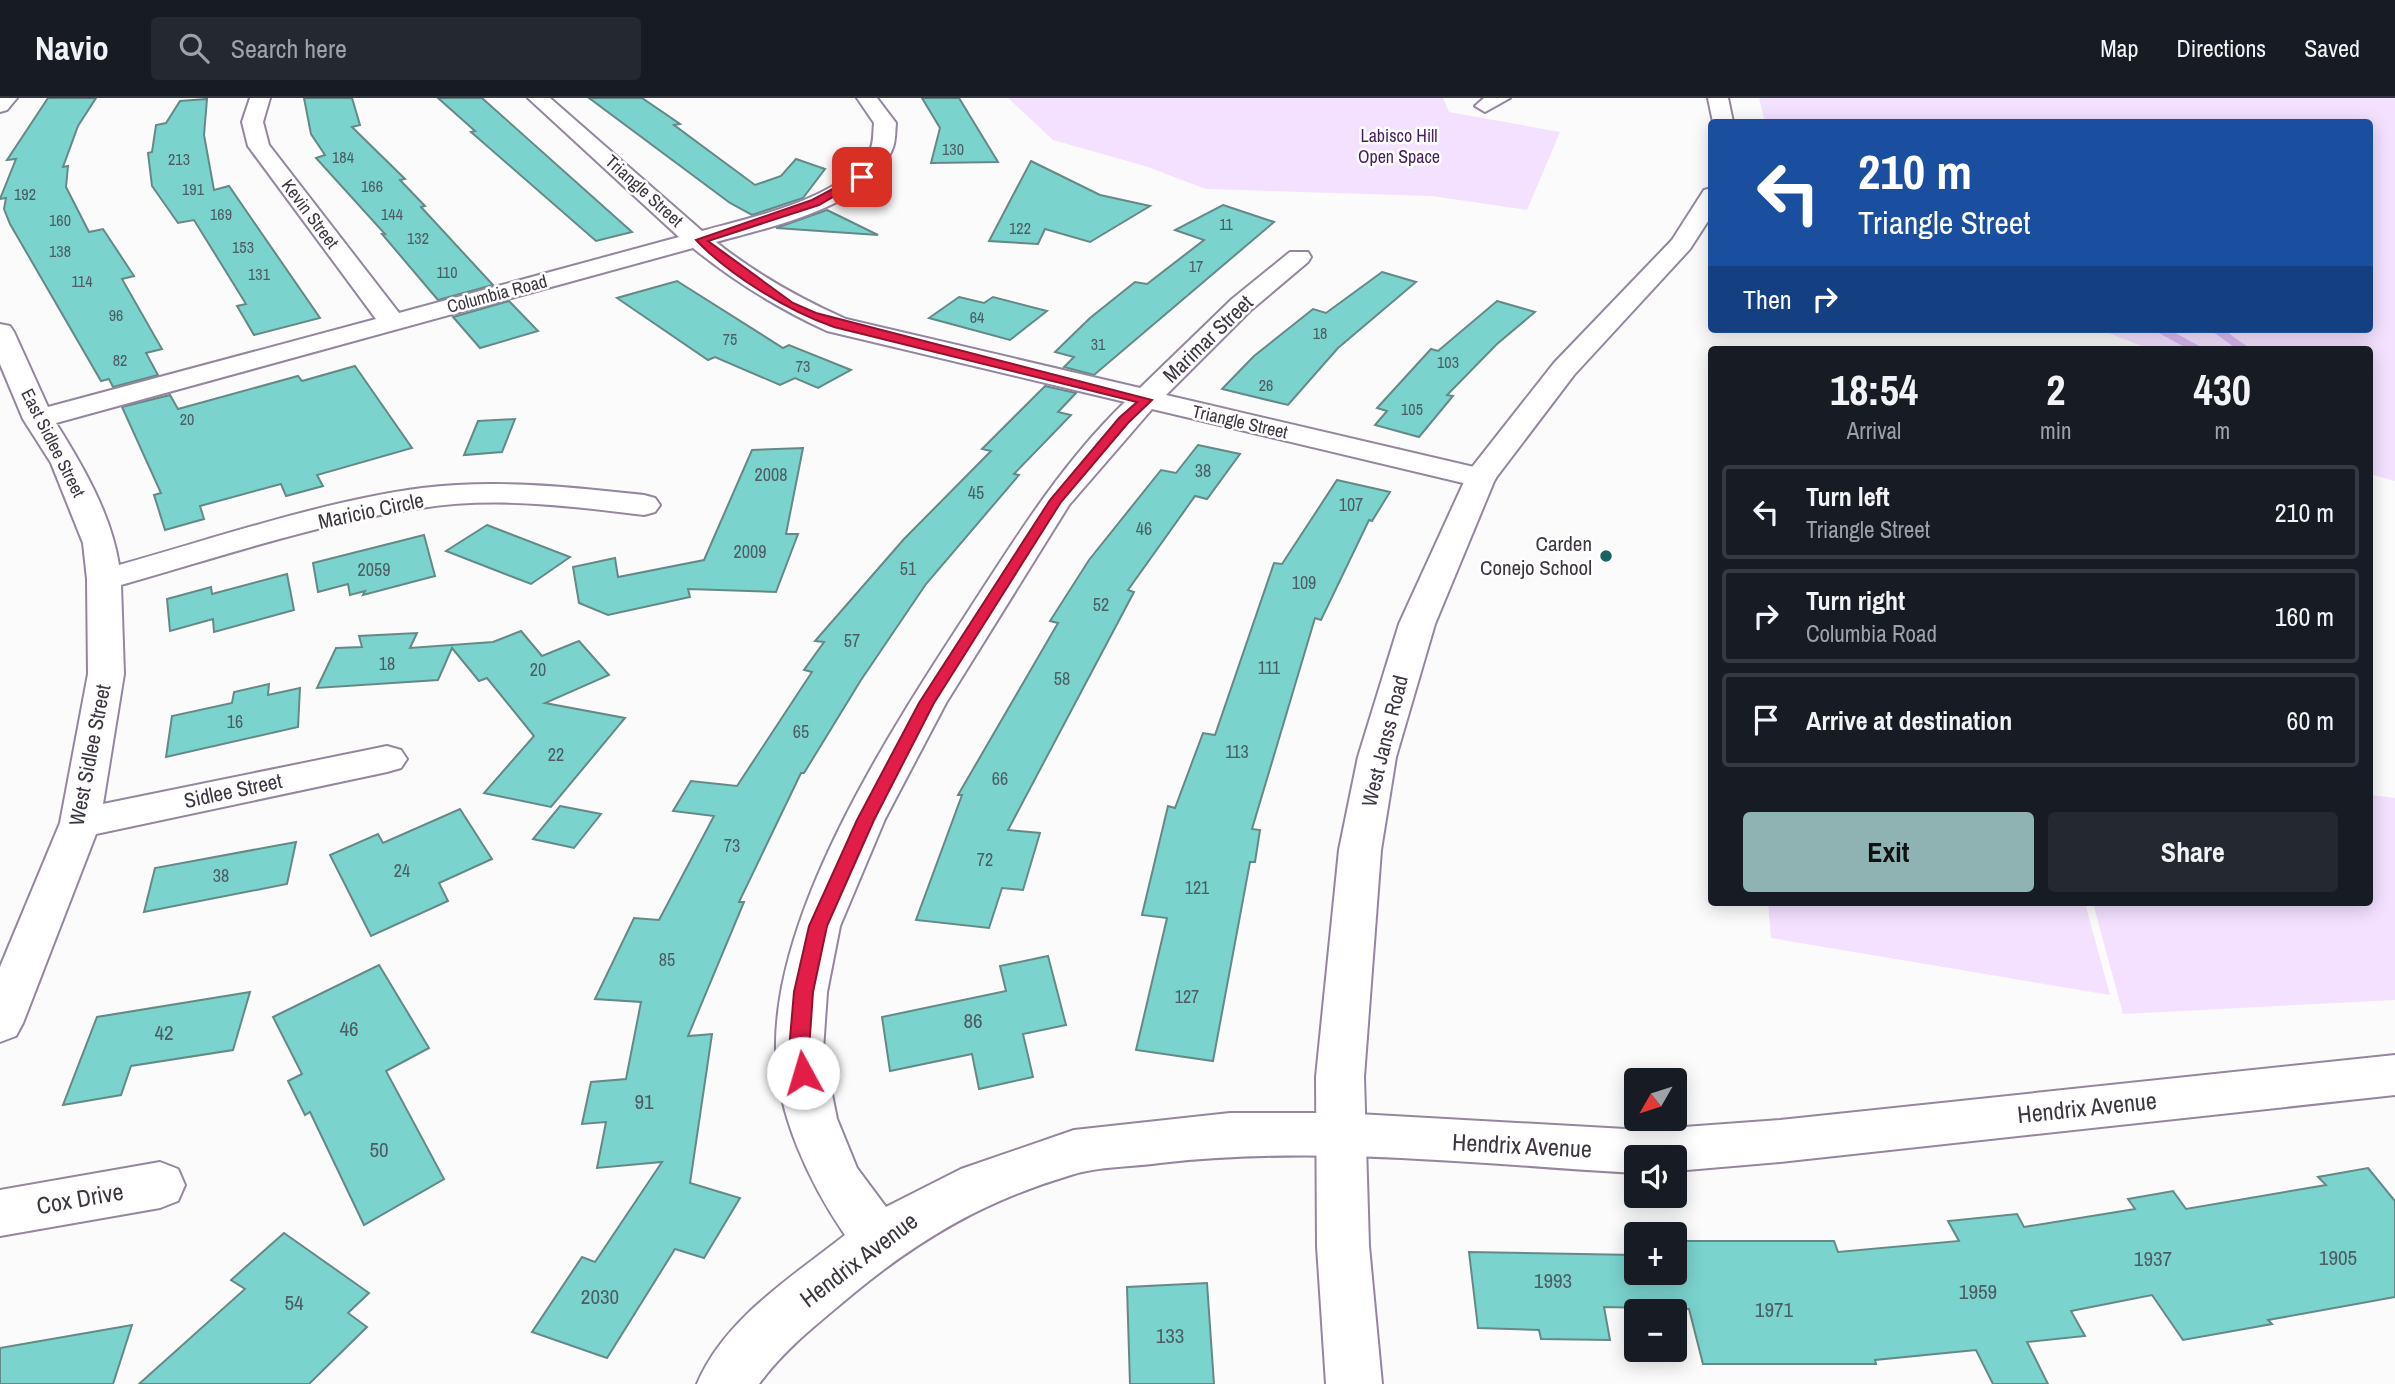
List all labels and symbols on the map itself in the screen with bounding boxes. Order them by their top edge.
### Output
park label: Labisco Hill Open Space [1358,123,1440,169]
house number: 130 [942,138,964,160]
house number: 184 [332,146,354,168]
pin [832,147,892,207]
house number: 213 [168,148,190,170]
street label: Triangle Street [600,149,689,232]
street label: Kevin Street [276,174,345,254]
house number: 166 [361,175,383,197]
house number: 191 [182,178,205,200]
house number: 192 [14,183,36,205]
house number: 169 [210,203,232,225]
house number: 144 [381,203,403,225]
house number: 160 [49,209,71,231]
house number: 11 [1219,213,1234,235]
house number: 122 [1009,217,1031,239]
house number: 132 [407,227,429,249]
house number: 153 [232,236,254,258]
house number: 138 [49,240,71,262]
house number: 17 [1189,255,1203,277]
house number: 110 [437,261,457,283]
house number: 131 [248,263,271,285]
street label: Columbia Road [444,268,550,319]
house number: 114 [72,270,92,292]
street label: Marimar Street [1156,288,1259,389]
house number: 96 [109,304,123,326]
house number: 64 [970,306,984,328]
house number: 18 [1313,322,1327,344]
house number: 75 [723,328,737,350]
house number: 31 [1091,333,1106,355]
house number: 82 [113,349,127,371]
house number: 103 [1437,351,1459,373]
house number: 73 [796,355,810,377]
house number: 26 [1259,374,1273,396]
street label: East Sidlee Street [15,384,92,501]
street label: Triangle Street [1190,398,1290,445]
house number: 105 [1401,398,1423,420]
house number: 20 [180,408,194,430]
house number: 38 [1195,458,1211,483]
house number: 2008 [755,462,787,487]
house number: 45 [968,480,984,505]
street label: Maricio Circle [315,485,426,536]
house number: 107 [1339,492,1363,517]
house number: 46 [1136,516,1152,541]
place label: Carden Conejo School [1480,529,1592,582]
house number: 2009 [734,539,766,564]
marker: Carden Conejo School [1598,548,1614,564]
house number: 51 [900,556,917,581]
house number: 2059 [358,557,390,582]
house number: 109 [1292,570,1316,595]
house number: 52 [1093,592,1109,617]
house number: 57 [844,628,860,653]
house number: 18 [379,651,395,676]
house number: 111 [1258,655,1281,680]
house number: 20 [530,657,546,682]
house number: 58 [1054,666,1070,691]
street label: West Janss Road [1354,672,1415,810]
street label: West Sidlee Street [62,682,117,828]
house number: 16 [227,709,243,734]
house number: 65 [793,719,809,744]
house number: 113 [1225,739,1249,764]
house number: 22 [548,742,564,767]
street label: Sidlee Street [181,766,285,815]
house number: 66 [992,766,1008,791]
house number: 73 [724,833,740,858]
house number: 72 [977,847,993,872]
house number: 24 [394,858,410,883]
house number: 38 [213,863,229,888]
house number: 121 [1185,875,1210,900]
house number: 85 [659,947,675,972]
house number: 127 [1175,984,1199,1009]
house number: 86 [963,1006,983,1035]
house number: 46 [339,1014,359,1043]
house number: 42 [154,1018,174,1047]
position arrow [766,1036,840,1110]
north arrow [1624,1068,1687,1130]
street label: Hendrix Avenue [2016,1084,2158,1130]
house number: 91 [634,1087,654,1116]
street label: Hendrix Avenue [1451,1125,1593,1165]
house number: 50 [369,1135,389,1164]
street label: Cox Drive [34,1175,126,1221]
street label: Hendrix Avenue [793,1204,924,1314]
house number: 1905 [2319,1243,2357,1272]
house number: 1937 [2134,1244,2172,1273]
house number: 1993 [1534,1266,1572,1295]
house number: 1959 [1959,1277,1997,1306]
house number: 2030 [581,1282,619,1311]
house number: 54 [284,1288,304,1317]
house number: 1971 [1755,1295,1794,1324]
house number: 133 [1156,1321,1184,1350]

